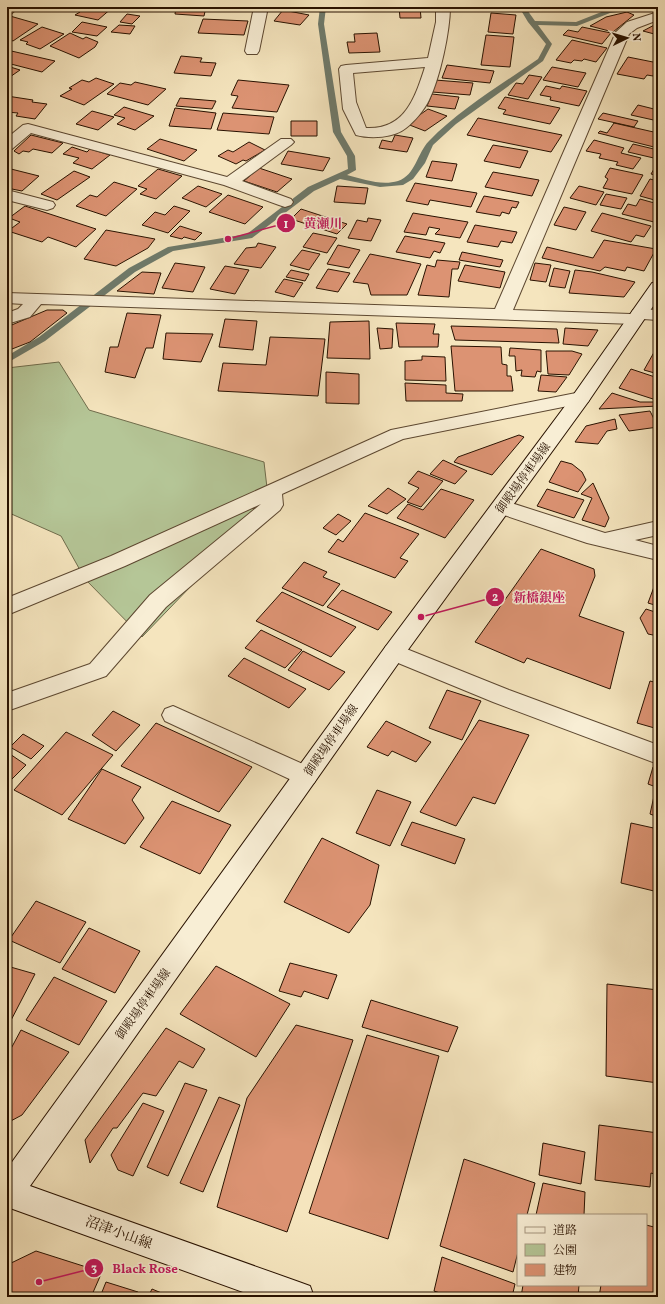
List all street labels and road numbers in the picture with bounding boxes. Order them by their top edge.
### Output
street label: 御殿場停車場線 [493,440,555,517]
street label: 御殿場停車場線 [301,702,362,780]
street label: 御殿場停車場線 [113,966,175,1043]
street label: 沼津小山線 [82,1213,155,1254]

